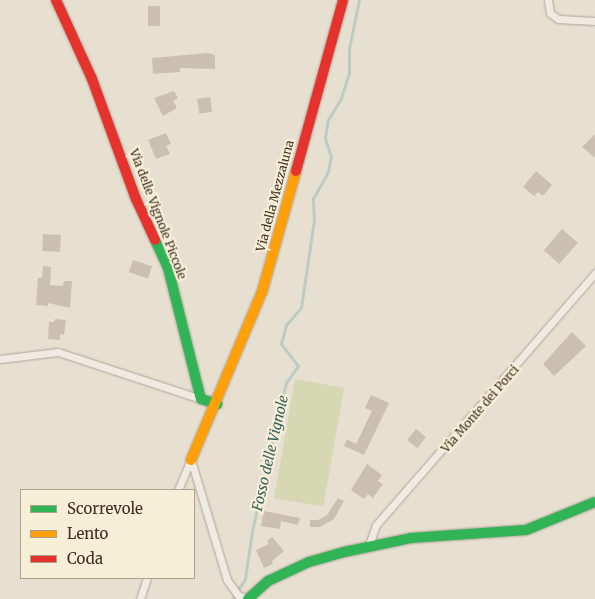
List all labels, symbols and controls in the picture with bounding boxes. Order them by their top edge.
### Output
street label: Via della Mezzaluna [253,139,297,253]
street label: Via delle Vignole Piccole [127,147,189,281]
street label: Via Monte dei Porci [438,362,522,456]
water label: Fosso delle Vignole [249,394,291,512]
legend [20,489,195,579]
text: Scorrevole [67,499,143,518]
text: Lento [67,524,108,543]
text: Coda [67,549,103,568]

